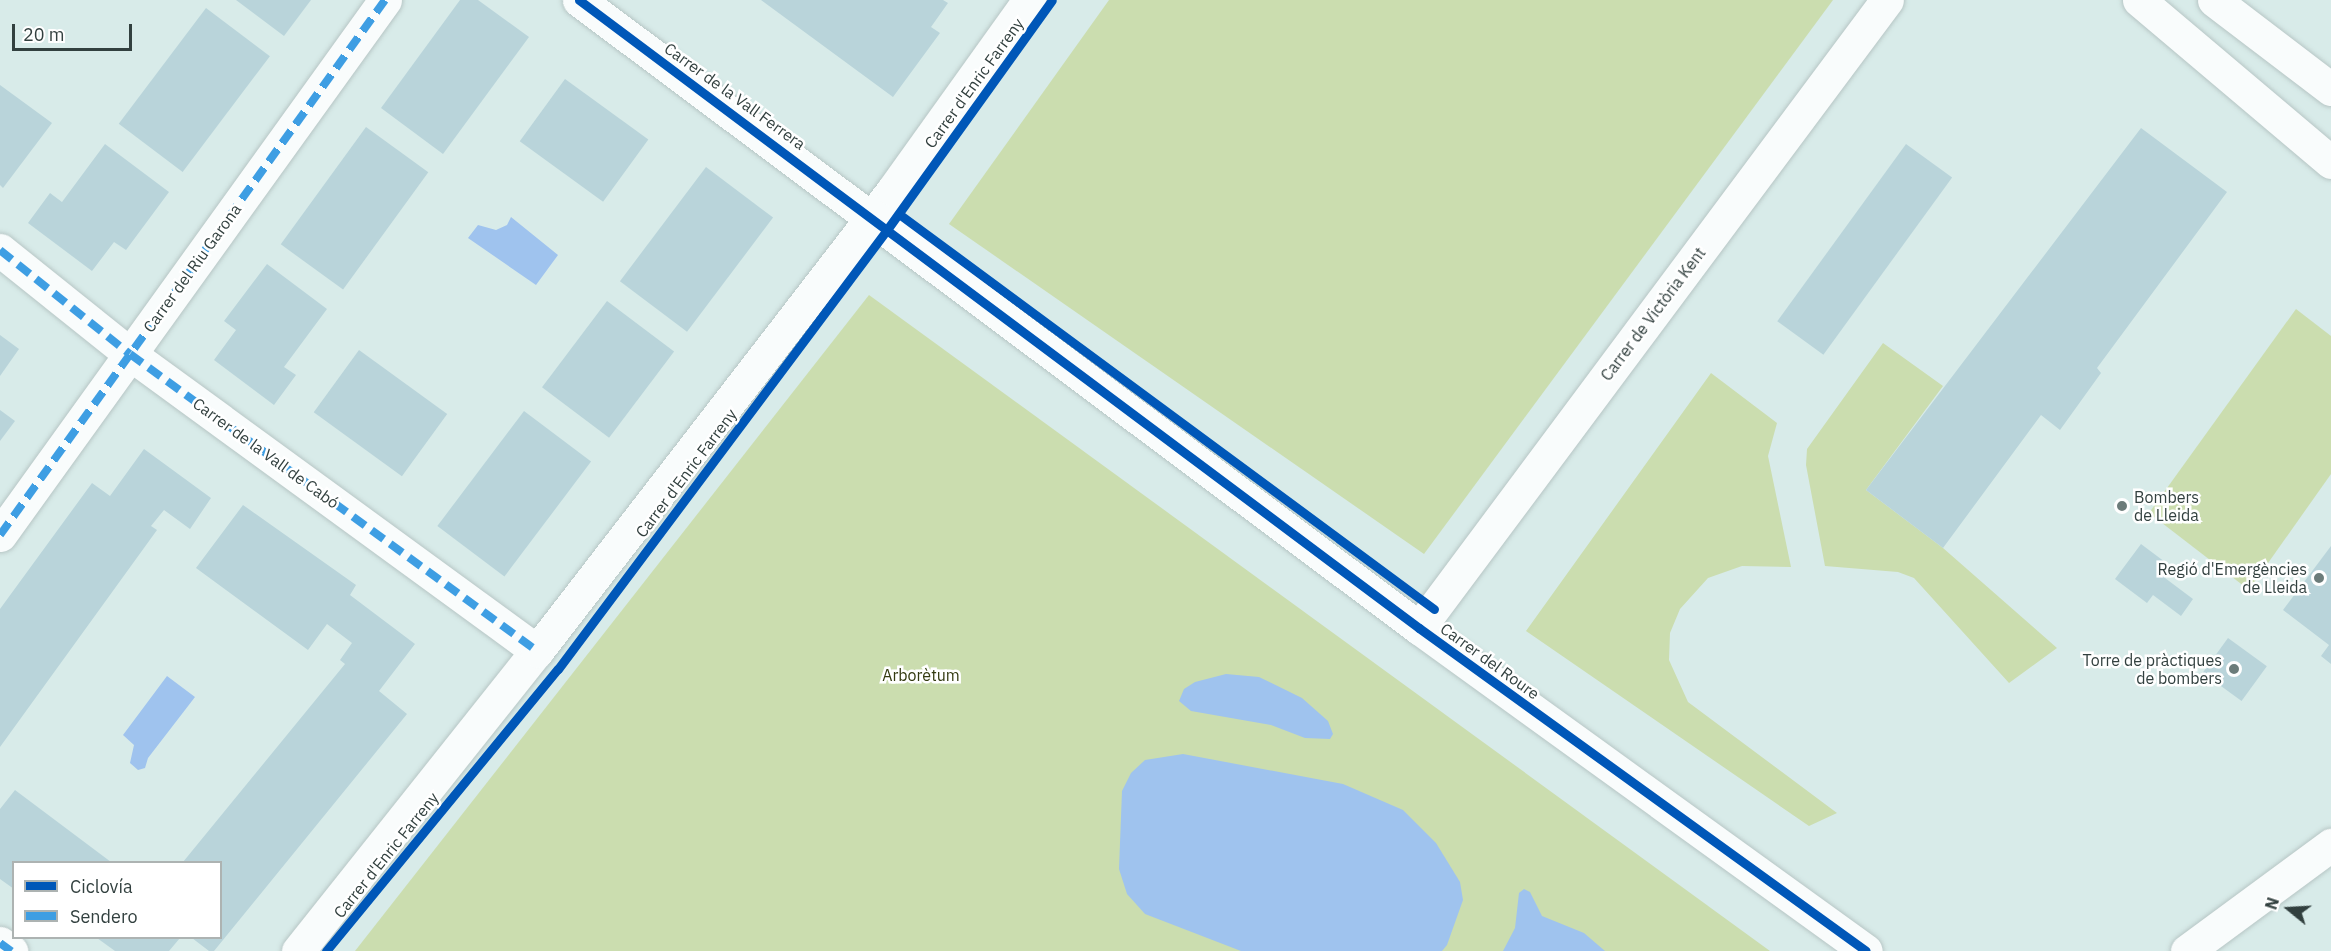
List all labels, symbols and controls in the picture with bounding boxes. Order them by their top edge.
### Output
scale bar [15,12,135,50]
street label: Carrer d'Enric Farreny [920,14,1028,152]
text: 20 m [23,23,65,46]
street label: Carrer de la Vall Ferrera [661,38,809,154]
street label: Carrer del Riu Garona [139,200,245,336]
street label: Carrer de Victòria Kent [1597,243,1709,385]
street label: Carrer de la Vall de Cabó [189,394,343,512]
street label: Carrer d'Enric Farreny [631,405,741,541]
place label: Bombers de Lleida [2134,487,2199,525]
marker: Bombers de Lleida [2115,499,2129,513]
place label: Regió d'Emergències de Lleida [2157,559,2307,597]
marker: Regió d'Emergències de Lleida [2312,571,2326,585]
street label: Carrer del Roure [1437,619,1543,703]
place label: Torre de pràctiques de bombers [2083,650,2222,688]
marker: Torre de pràctiques de bombers [2227,662,2241,676]
park label: Arborètum [882,665,960,685]
street label: Carrer d'Enric Farreny [329,788,443,922]
legend [12,861,222,939]
text: Ciclovía [70,875,133,898]
north arrow [2259,879,2319,939]
text: N [2261,895,2283,912]
text: Sendero [70,905,137,928]

